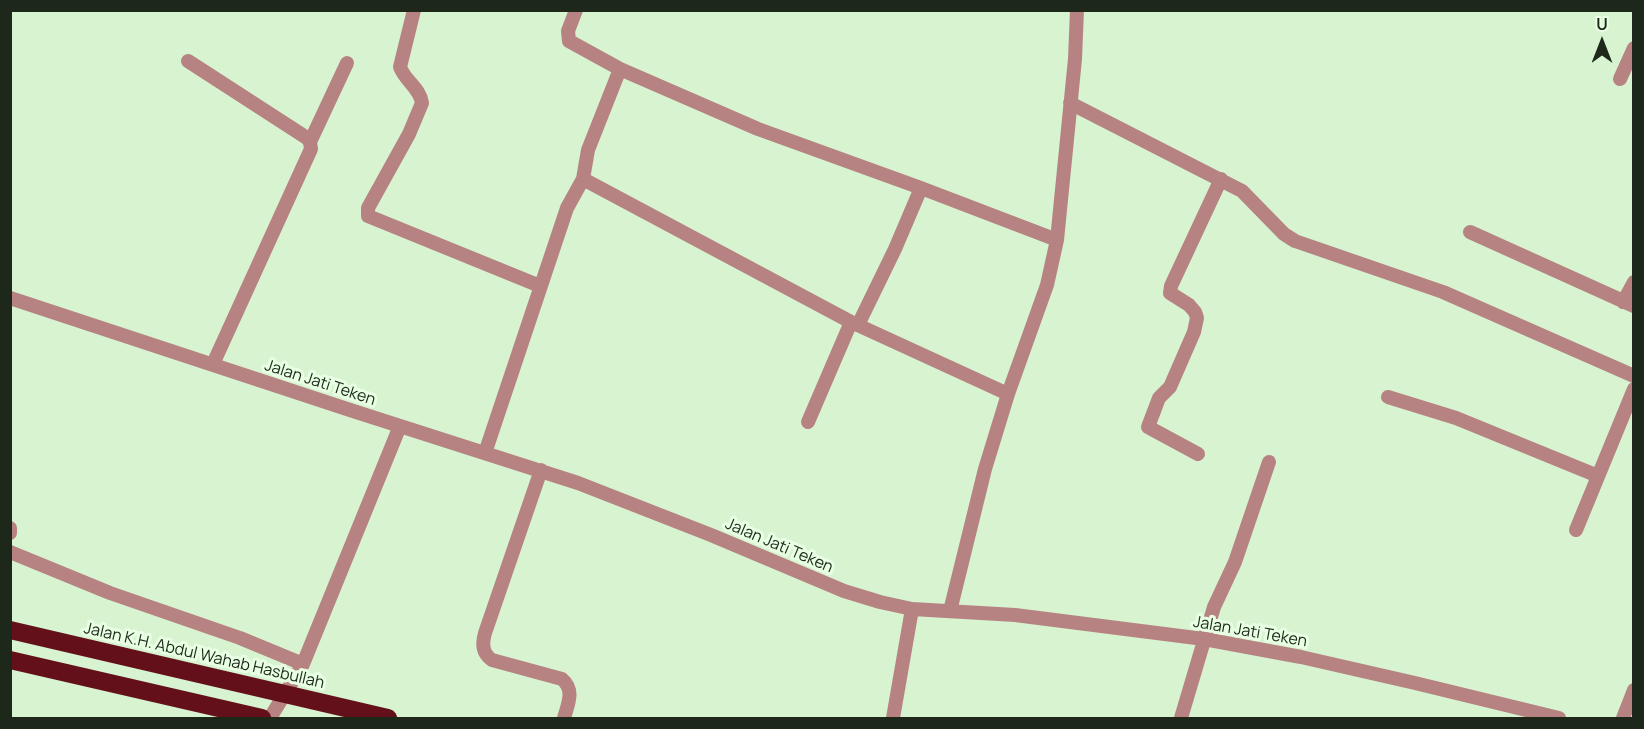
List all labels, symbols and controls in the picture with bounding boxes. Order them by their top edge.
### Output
north arrow [1572,12,1632,72]
text: U [1596,13,1608,35]
street label: Jalan Jati Teken [262,356,378,410]
street label: Jalan Jati Teken [722,515,836,577]
street label: Jalan Jati Teken [1192,613,1308,651]
street label: Jalan K.H. Abdul Wahab Hasbullah [82,619,326,693]

